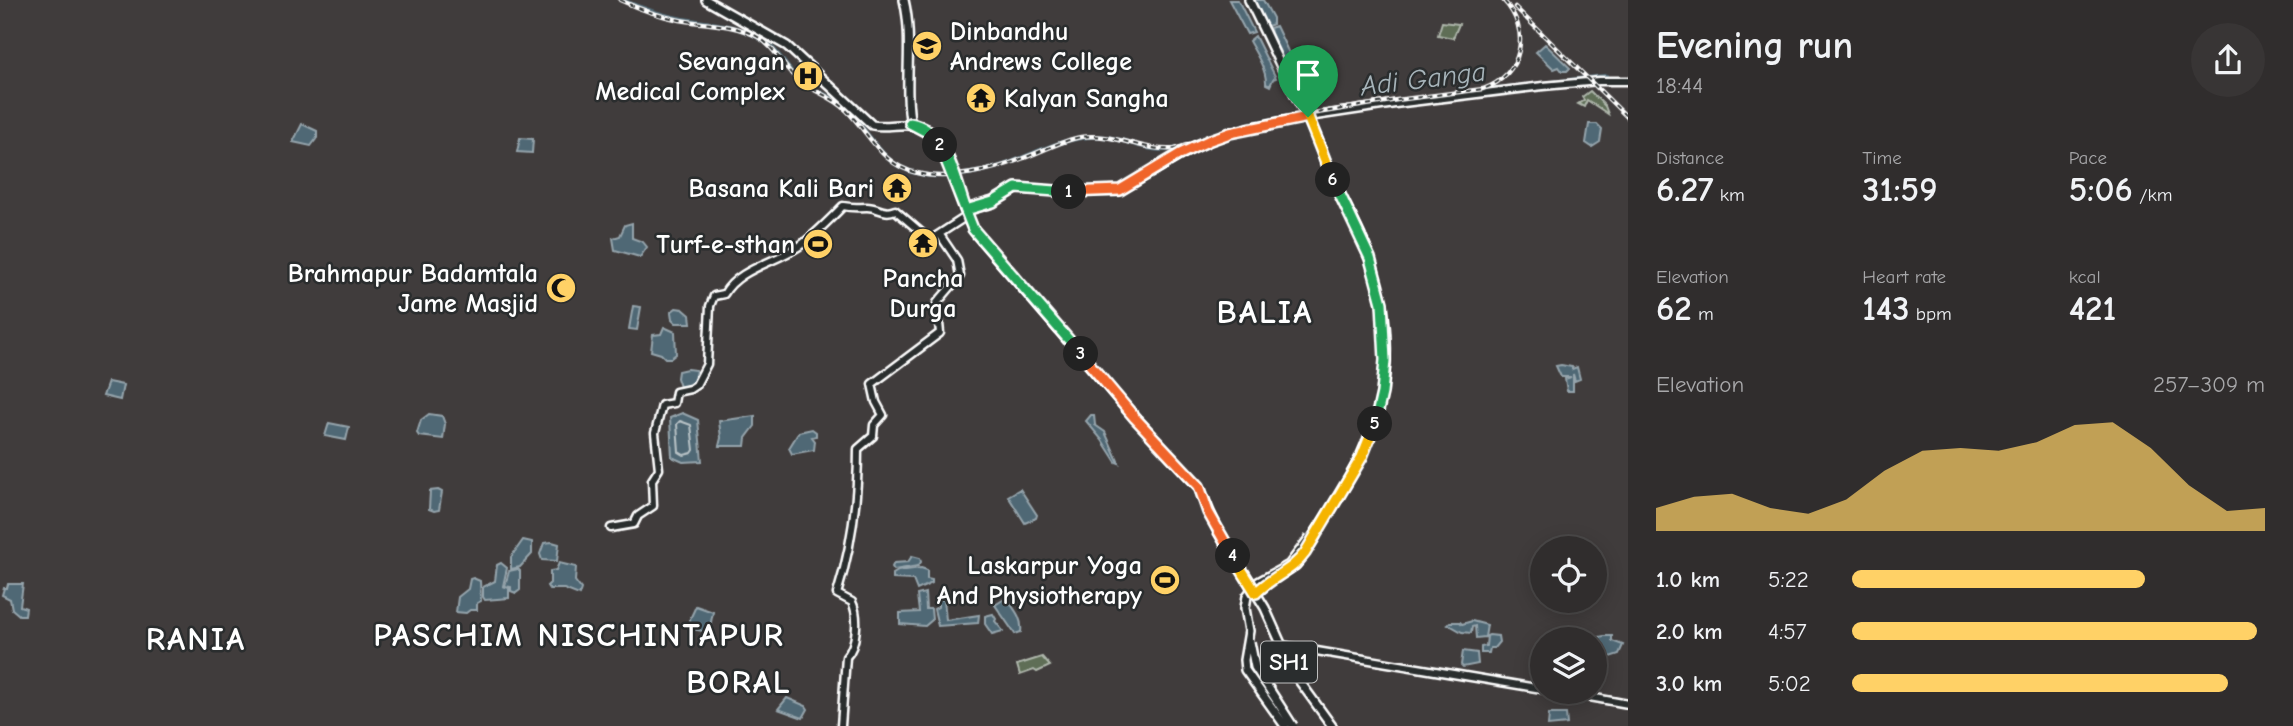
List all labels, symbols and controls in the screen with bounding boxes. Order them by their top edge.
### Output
place label: Dinbandhu Andrews College [950,17,1132,77]
button: share [2191,23,2265,97]
text: Evening run [1656,24,1853,68]
school or university icon: Dinbandhu Andrews College [910,29,944,63]
pin [1278,45,1338,117]
place label: Sevangan Medical Complex [596,47,785,107]
water label: Adi Ganga [1358,55,1488,103]
icon: arrive [1289,56,1327,94]
hospital icon: Sevangan Medical Complex [791,59,825,93]
text: 18:44 [1656,72,1703,99]
temple icon: Kalyan Sangha [964,81,998,115]
place label: Kalyan Sangha [1004,84,1169,114]
pin: 2 [922,128,958,162]
text: 2 [935,133,944,155]
text: Distance [1656,147,1724,169]
text: Time [1862,147,1902,169]
text: Pace [2069,147,2107,169]
pin: 6 [1316,162,1350,198]
text: 6 [1328,168,1337,190]
text: 6.27 [1656,169,1713,210]
text: 31:59 [1862,169,1937,210]
text: 5:06 [2069,169,2133,210]
temple icon: Basana Kali Bari [880,171,914,205]
place label: Basana Kali Bari [689,174,874,204]
pin: 1 [1052,174,1086,210]
text: 1 [1065,180,1072,202]
text: km [1713,184,1745,206]
text: /km [2133,184,2172,206]
temple icon: Pancha Durga [906,226,940,260]
sports icon: Turf-e-sthan [801,227,835,261]
place label: Turf-e-sthan [656,230,795,260]
place label: Brahmapur Badamtala Jame Masjid [288,259,538,319]
place label: Pancha Durga [883,264,963,324]
text: Elevation [1656,266,1729,288]
text: Heart rate [1862,266,1946,288]
text: kcal [2069,266,2101,288]
mosque icon: Brahmapur Badamtala Jame Masjid [544,271,578,305]
text: 62 [1656,288,1692,329]
text: 143 [1862,288,1909,329]
text: 421 [2069,288,2116,329]
district label: BALIA [1217,293,1313,331]
text: m [1692,303,1714,325]
text: bpm [1909,303,1952,325]
pin: 3 [1064,336,1098,372]
text: 3 [1076,342,1085,364]
text: Elevation [1656,371,1744,398]
text: 257–309 m [2153,371,2265,398]
pin: 5 [1358,406,1392,442]
text: 5 [1369,412,1380,434]
map controls [1530,536,1607,704]
button: locate [1530,536,1607,613]
pin: 4 [1216,538,1250,574]
text: 4 [1228,544,1237,566]
place label: Laskarpur Yoga And Physiotherapy [937,551,1142,611]
sports icon: Laskarpur Yoga And Physiotherapy [1148,563,1182,597]
text: 1.0 km [1656,566,1720,593]
text: 5:22 [1768,566,1809,593]
district label: PASCHIM NISCHINTAPUR [373,616,785,654]
text: 2.0 km [1656,618,1722,645]
text: 4:57 [1768,618,1807,645]
district label: RANIA [146,620,246,658]
button: layers [1530,627,1607,704]
road number: SH1 [1261,642,1317,682]
district label: BORAL [686,663,792,701]
text: 3.0 km [1656,670,1722,697]
text: 5:02 [1768,670,1811,697]

